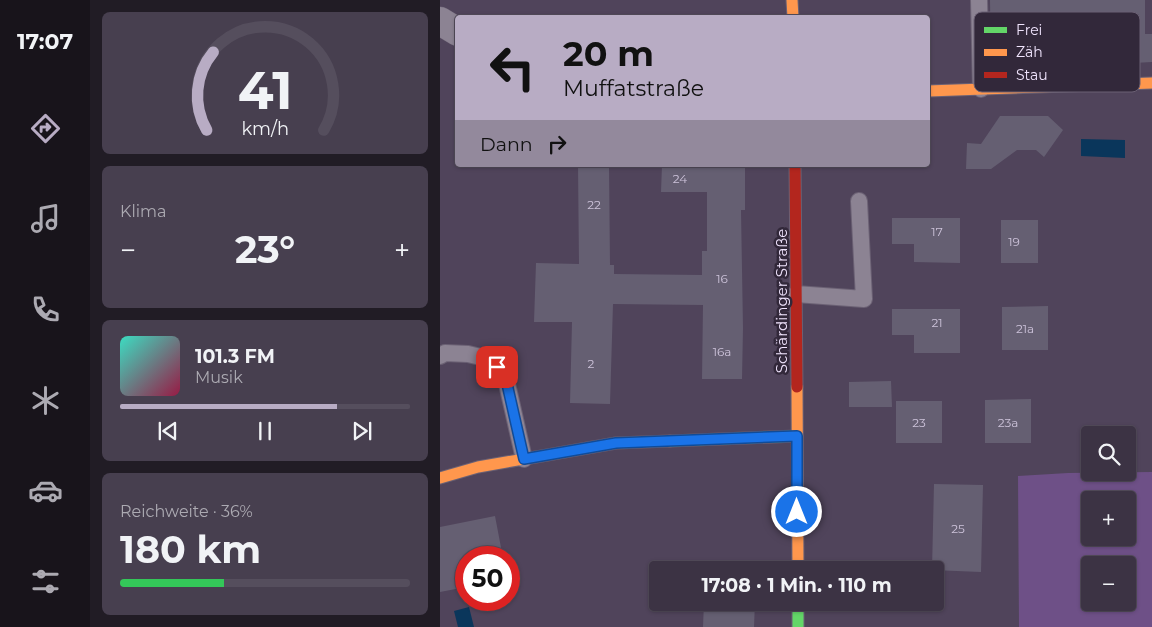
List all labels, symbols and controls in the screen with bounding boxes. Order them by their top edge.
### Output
legend [974,12,1140,92]
text: Frei [1016,21,1042,39]
text: 17:07 [17,28,73,55]
text: 20 m [563,32,654,75]
icon: left [480,35,545,100]
text: Zäh [1016,43,1043,61]
text: 41 [238,59,292,122]
text: Stau [1016,66,1048,84]
text: Muffatstraße [563,75,704,102]
icon: directions [28,111,63,146]
text: km/h [241,118,289,139]
icon: right [543,130,571,158]
text: Dann [480,133,533,156]
house number: 24 [673,171,687,186]
house number: 22 [587,197,601,212]
icon: music [28,201,63,236]
text: Klima [120,202,166,221]
house number: 17 [931,224,943,239]
text: 23° [235,226,295,273]
street label: Schärdinger Straße [772,229,791,373]
text: − [120,233,136,267]
text: + [394,233,410,267]
house number: 19 [1008,234,1020,249]
house number: 16 [716,271,728,286]
icon: phone [28,292,63,327]
house number: 21 [931,315,943,330]
house number: 21a [1016,321,1034,336]
house number: 16a [713,344,731,359]
text: 101.3 FM [195,345,275,368]
pin [476,346,518,388]
icon: arrive [483,353,511,381]
house number: 2 [588,356,595,371]
text: Musik [195,368,243,387]
icon: climate [28,383,63,418]
house number: 23 [912,415,926,430]
house number: 23a [998,415,1018,430]
icon: previous [154,417,182,445]
icon: pause [251,417,279,445]
icon: next [348,417,376,445]
map controls [1081,426,1136,611]
button: search [1081,426,1136,481]
icon: car [28,473,63,508]
position arrow [770,485,822,537]
button: + [1081,491,1136,546]
text: Reichweite · 36% [120,502,253,521]
house number: 25 [951,521,965,536]
text: 180 km [120,526,261,573]
speed limit sign: 50 [455,546,520,611]
button: − [1081,556,1136,611]
icon: filters [28,564,63,599]
text: 17:08 · 1 Min. · 110 m [701,574,892,597]

